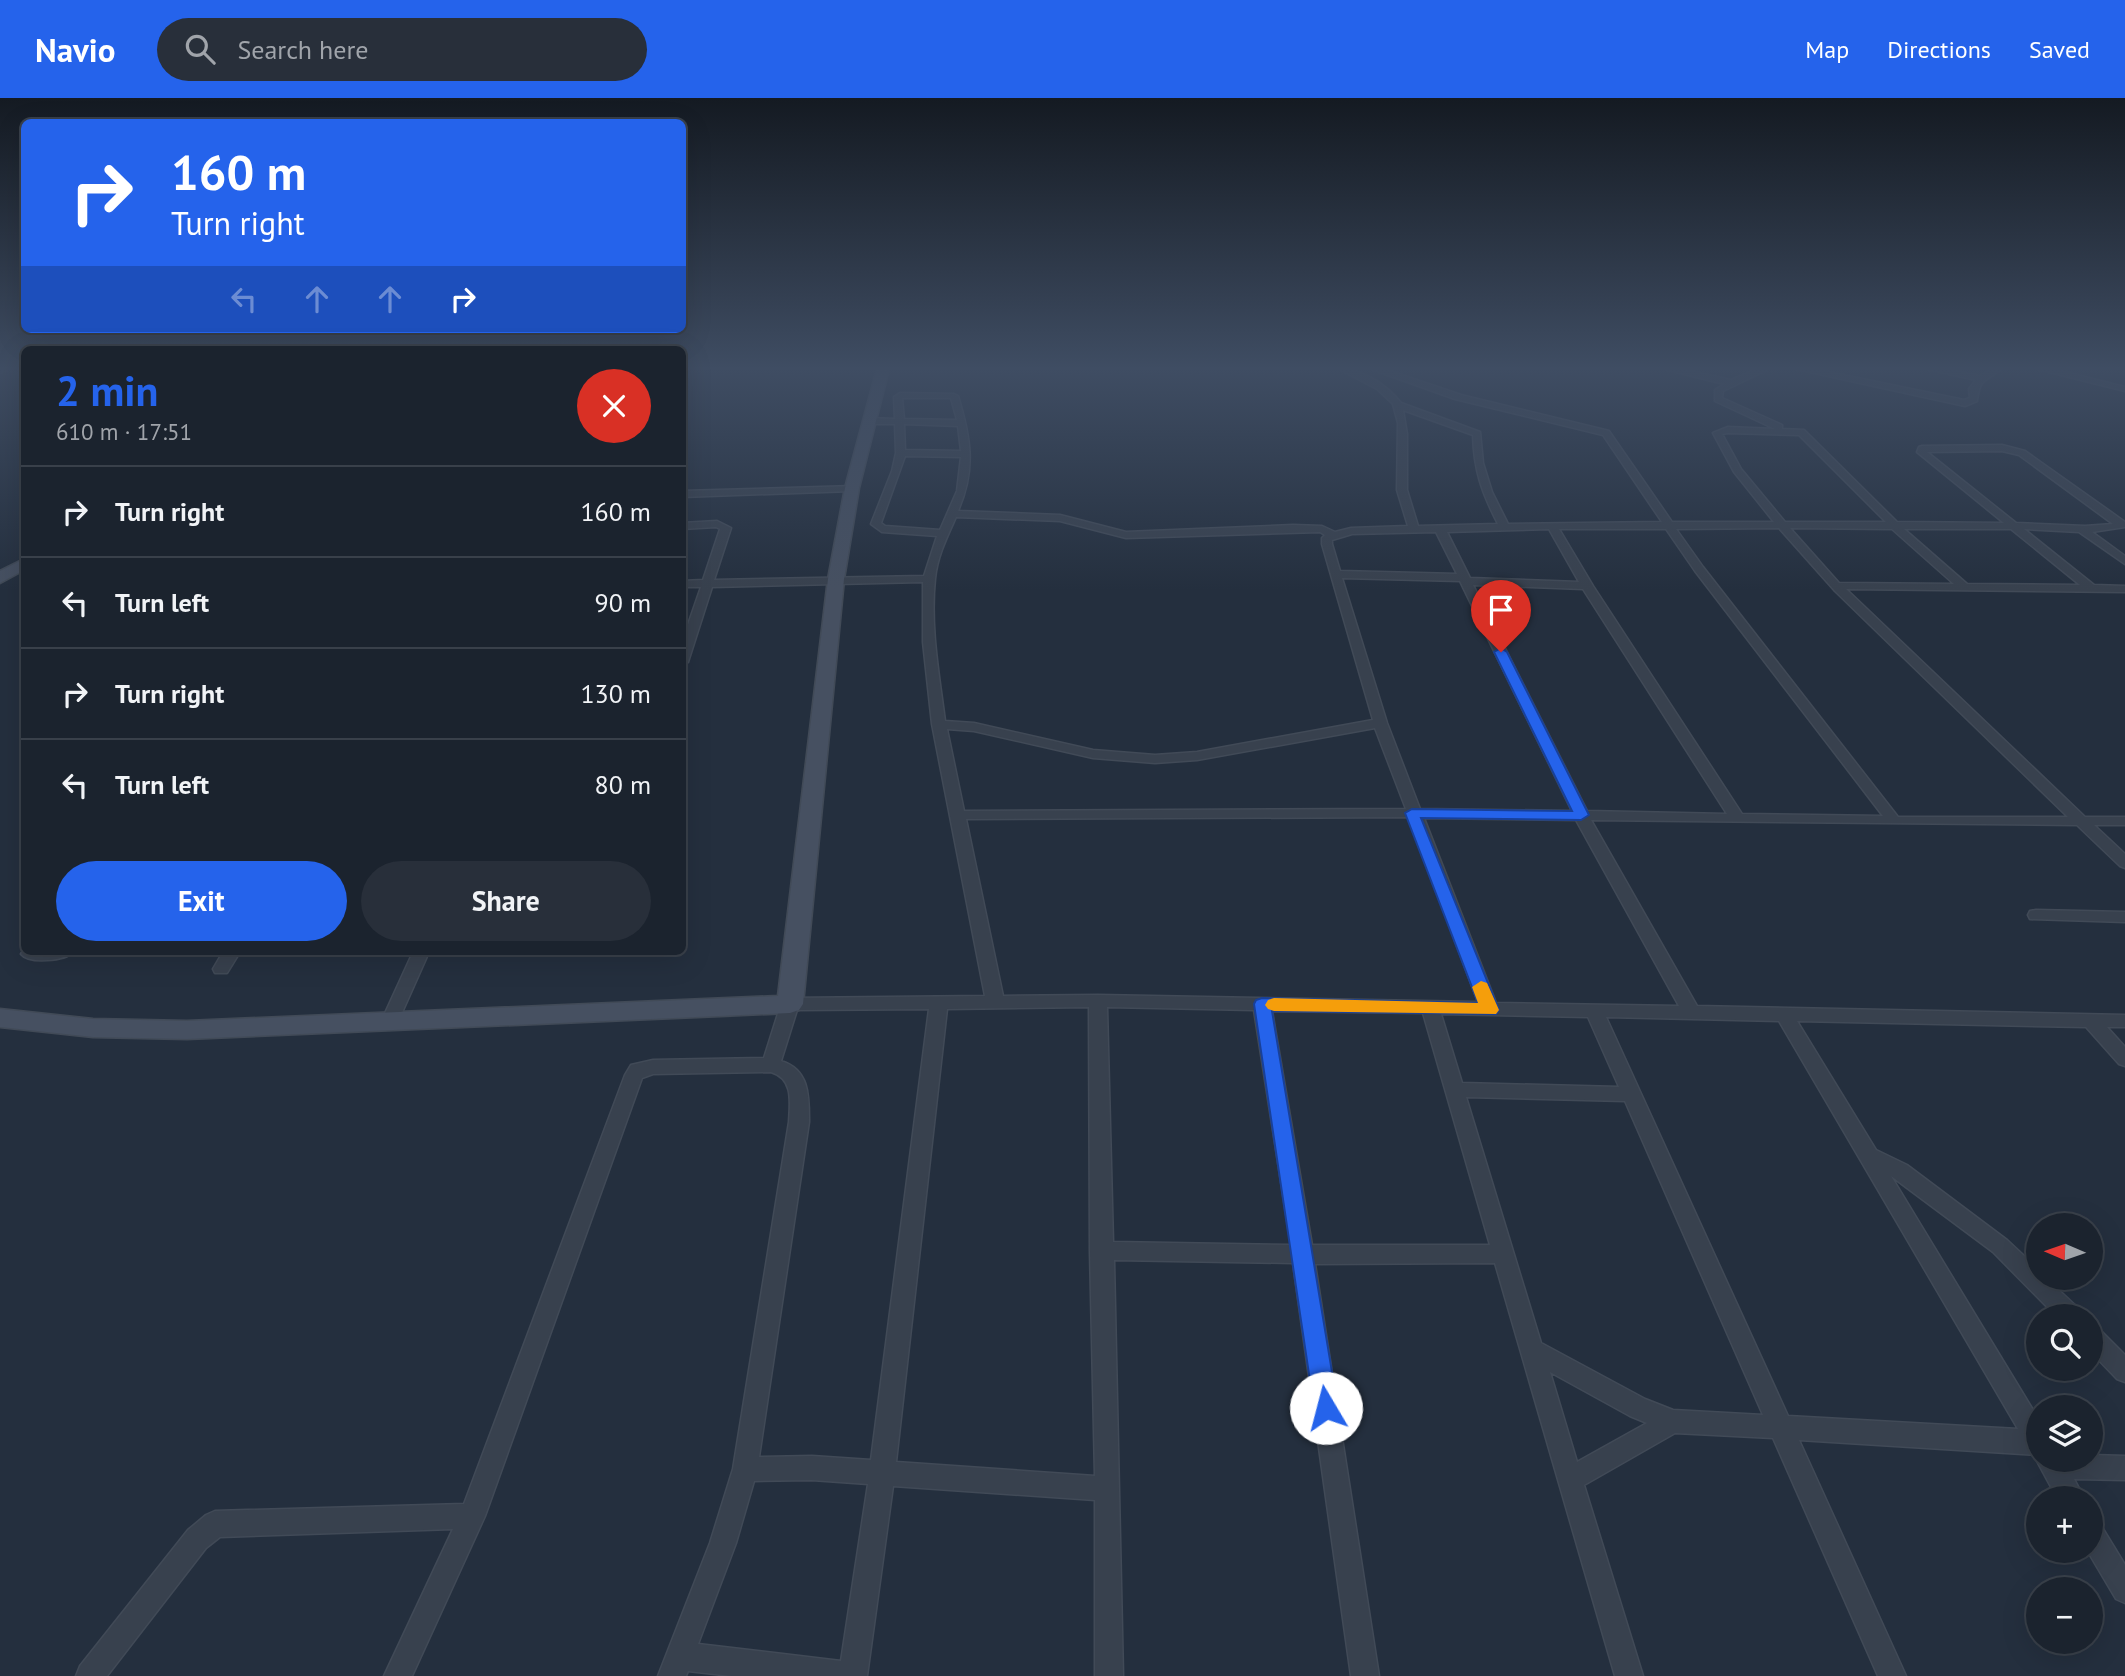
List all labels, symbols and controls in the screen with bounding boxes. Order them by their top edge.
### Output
search box [157,18,647,81]
text: Navio [35,28,115,71]
icon: search [181,30,219,68]
text: Search here [237,33,369,66]
text: Map [1805,34,1849,65]
text: Directions [1887,34,1991,65]
text: Saved [2029,34,2090,65]
text: 160 m [171,140,306,204]
icon: right [56,147,147,238]
text: Turn right [171,202,305,244]
icon: left [225,280,263,318]
icon: ahead [298,280,336,318]
icon: ahead [371,280,409,318]
icon: right [444,280,482,318]
text: 2 min [56,363,158,418]
button: close [577,369,651,443]
text: 610 m · 17:51 [56,417,192,446]
icon: right [56,493,94,531]
text: Turn right [115,495,224,528]
text: 160 m [580,495,651,528]
pin [1471,580,1531,652]
icon: left [56,584,94,622]
text: Turn left [115,586,209,619]
text: 90 m [595,586,651,619]
icon: arrive [1482,591,1520,629]
icon: right [56,675,94,713]
text: Turn right [115,677,224,710]
text: 130 m [580,677,651,710]
icon: left [56,766,94,804]
text: Turn left [115,768,209,801]
text: 80 m [595,768,651,801]
button: Exit [56,861,347,941]
button: Share [361,861,651,941]
north arrow [2026,1213,2104,1290]
map controls [2026,1213,2103,1654]
button: search [2026,1304,2103,1381]
position arrow [1289,1371,1363,1445]
button: layers [2026,1395,2103,1472]
button: + [2026,1486,2103,1563]
button: − [2026,1577,2103,1654]

